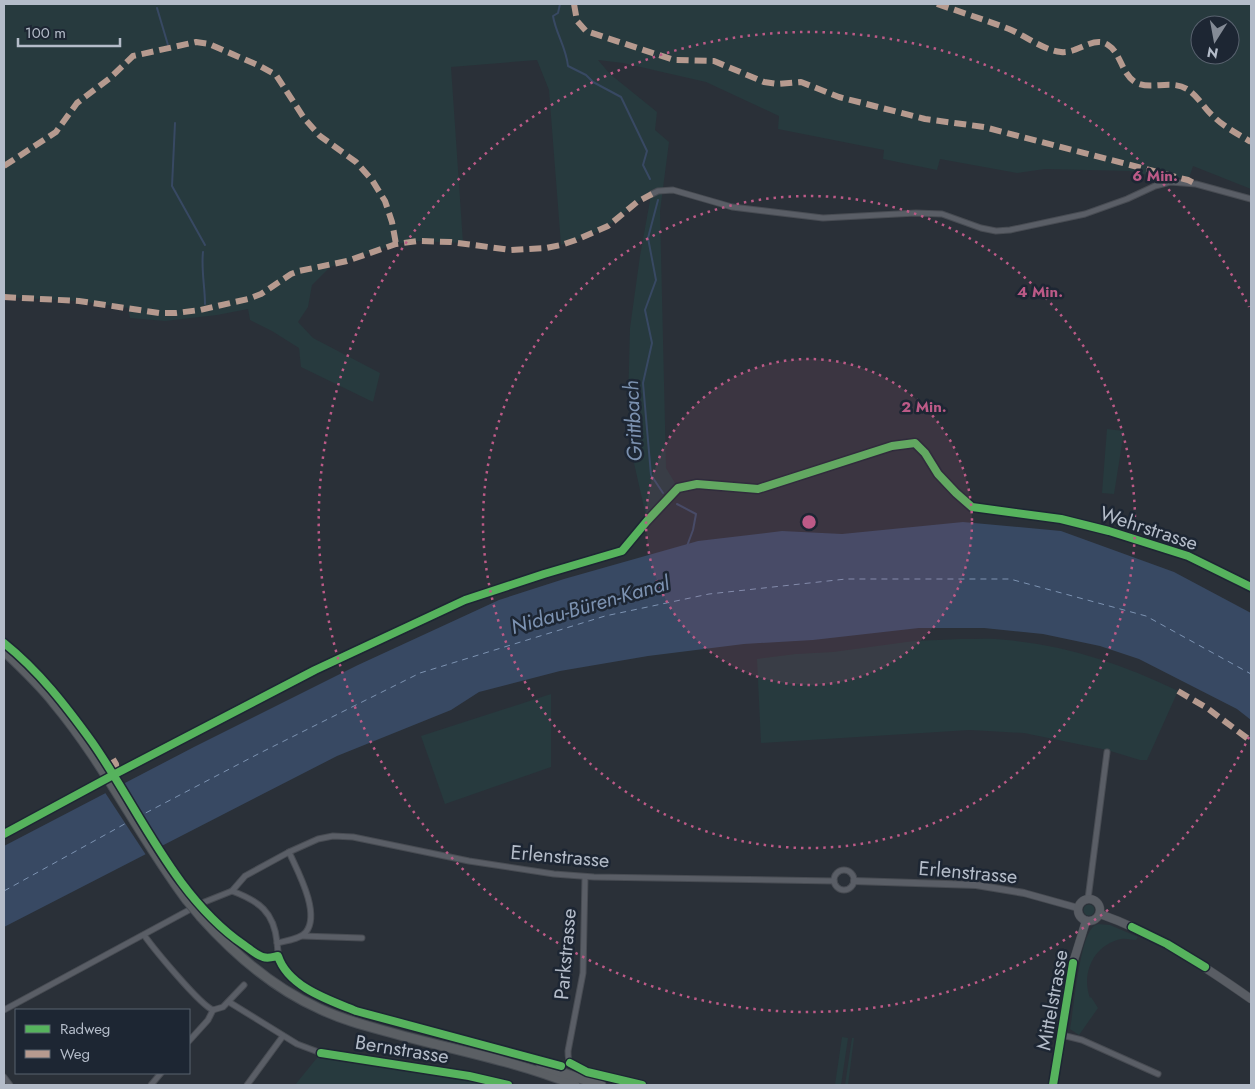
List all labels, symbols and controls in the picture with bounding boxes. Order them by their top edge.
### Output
scale bar [18,15,120,47]
north arrow [1190,15,1240,65]
text: 100 m [25,22,66,44]
text: N [1205,42,1220,64]
text: 6 Min. [1132,165,1178,187]
text: 4 Min. [1017,281,1063,303]
water label: Grittbach [616,380,650,462]
text: 2 Min. [901,396,947,418]
street label: Wehrstrasse [1096,499,1202,558]
centre of rings [800,513,818,531]
water label: Nidau-Büren-Kanal [507,568,674,642]
street label: Erlenstrasse [509,838,611,875]
street label: Erlenstrasse [917,854,1019,891]
street label: Parkstrasse [547,907,584,1001]
street label: Mittelstrasse [1029,948,1076,1053]
legend [15,1009,190,1074]
text: Radweg [60,1018,110,1040]
street label: Bernstrasse [353,1028,451,1071]
text: Weg [60,1043,90,1065]

